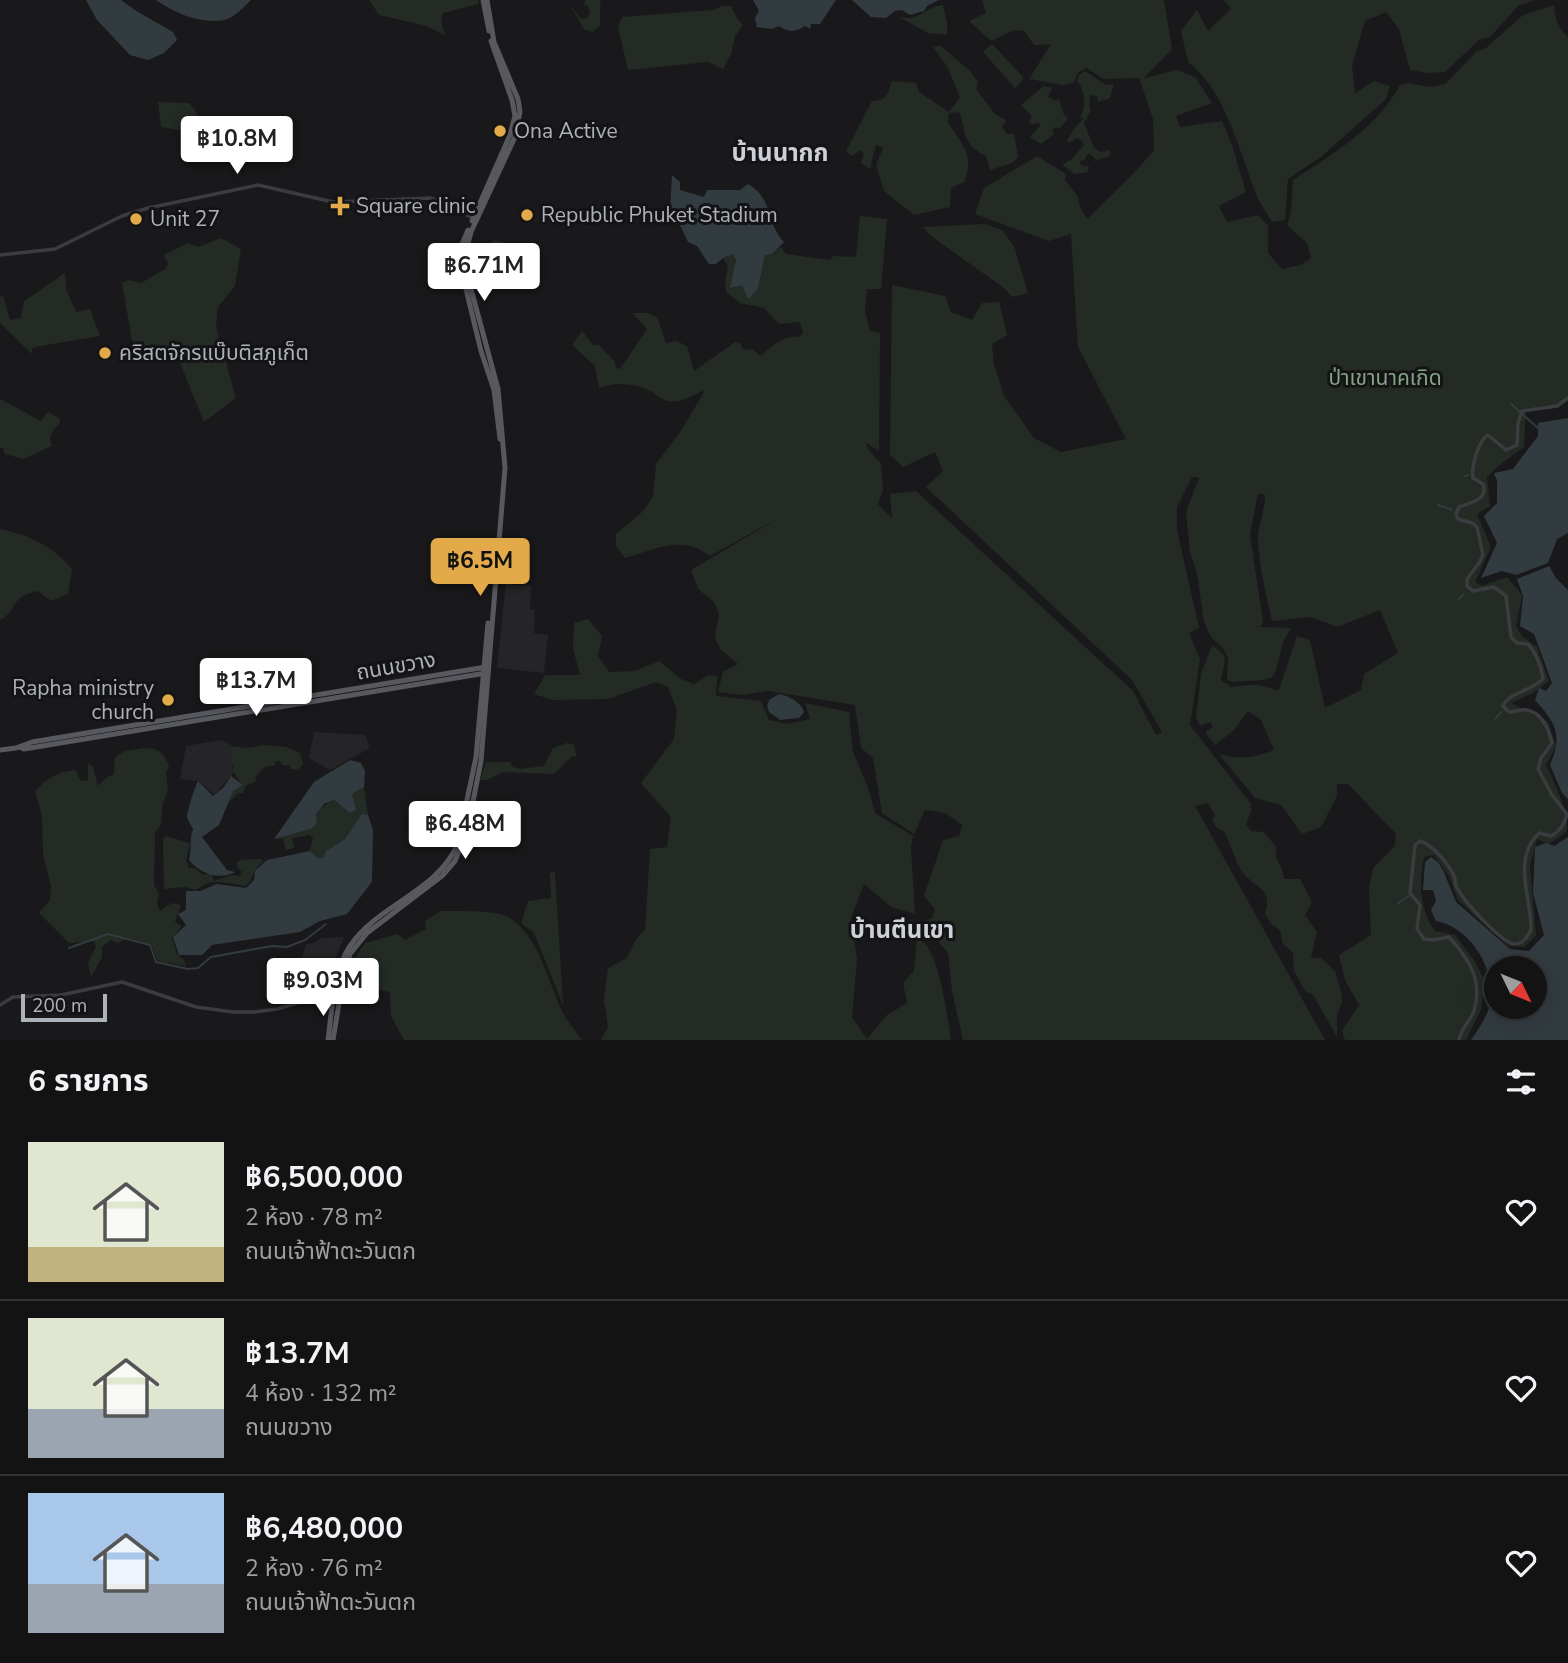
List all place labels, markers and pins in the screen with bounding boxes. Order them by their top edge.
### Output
pin: ฿10.8M [180,116,294,176]
place label: Ona Active [514,117,618,145]
marker: Ona Active [492,123,508,139]
place label: Square clinic [356,192,476,220]
marker: Square clinic [330,196,350,216]
place label: Republic Phuket Stadium [541,201,778,229]
place label: Unit 27 [150,205,220,233]
marker: Republic Phuket Stadium [519,207,535,223]
marker: Unit 27 [128,211,144,227]
pin: ฿6.71M [427,244,541,303]
place label: คริสตจักรแบ๊บติสภูเก็ต [119,339,309,367]
marker: คริสตจักรแบ๊บติสภูเก็ต [97,345,113,361]
pin: ฿6.5M [431,538,529,598]
pin: ฿13.7M [199,658,313,718]
place label: Rapha ministry church [12,674,154,726]
marker: Rapha ministry church [160,692,176,708]
pin: ฿6.48M [408,802,522,861]
pin: ฿9.03M [266,958,380,1018]

